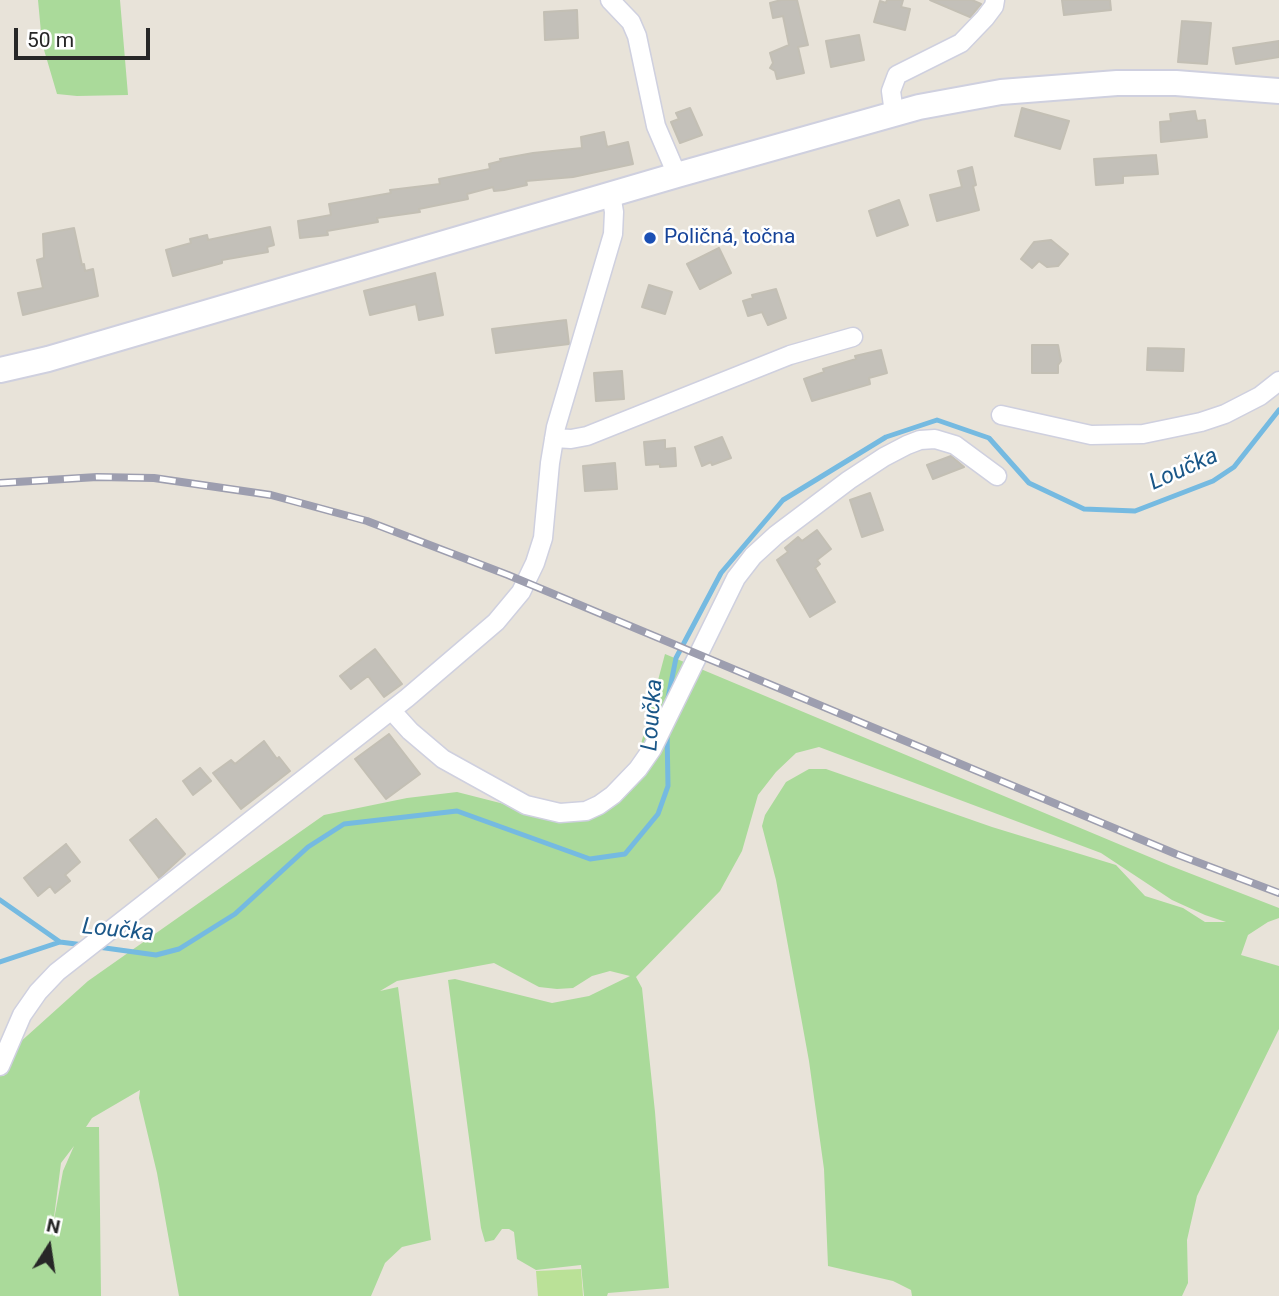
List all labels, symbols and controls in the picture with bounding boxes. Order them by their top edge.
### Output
scale bar [18,14,154,58]
text: 50 m [27,28,74,52]
place label: Poličná, točna [664,225,795,251]
marker: Poličná, točna [642,230,658,246]
water label: Loučka [1145,443,1223,497]
water label: Loučka [637,678,669,752]
water label: Loučka [81,914,155,948]
north arrow [14,1212,84,1282]
text: N [45,1213,62,1239]

